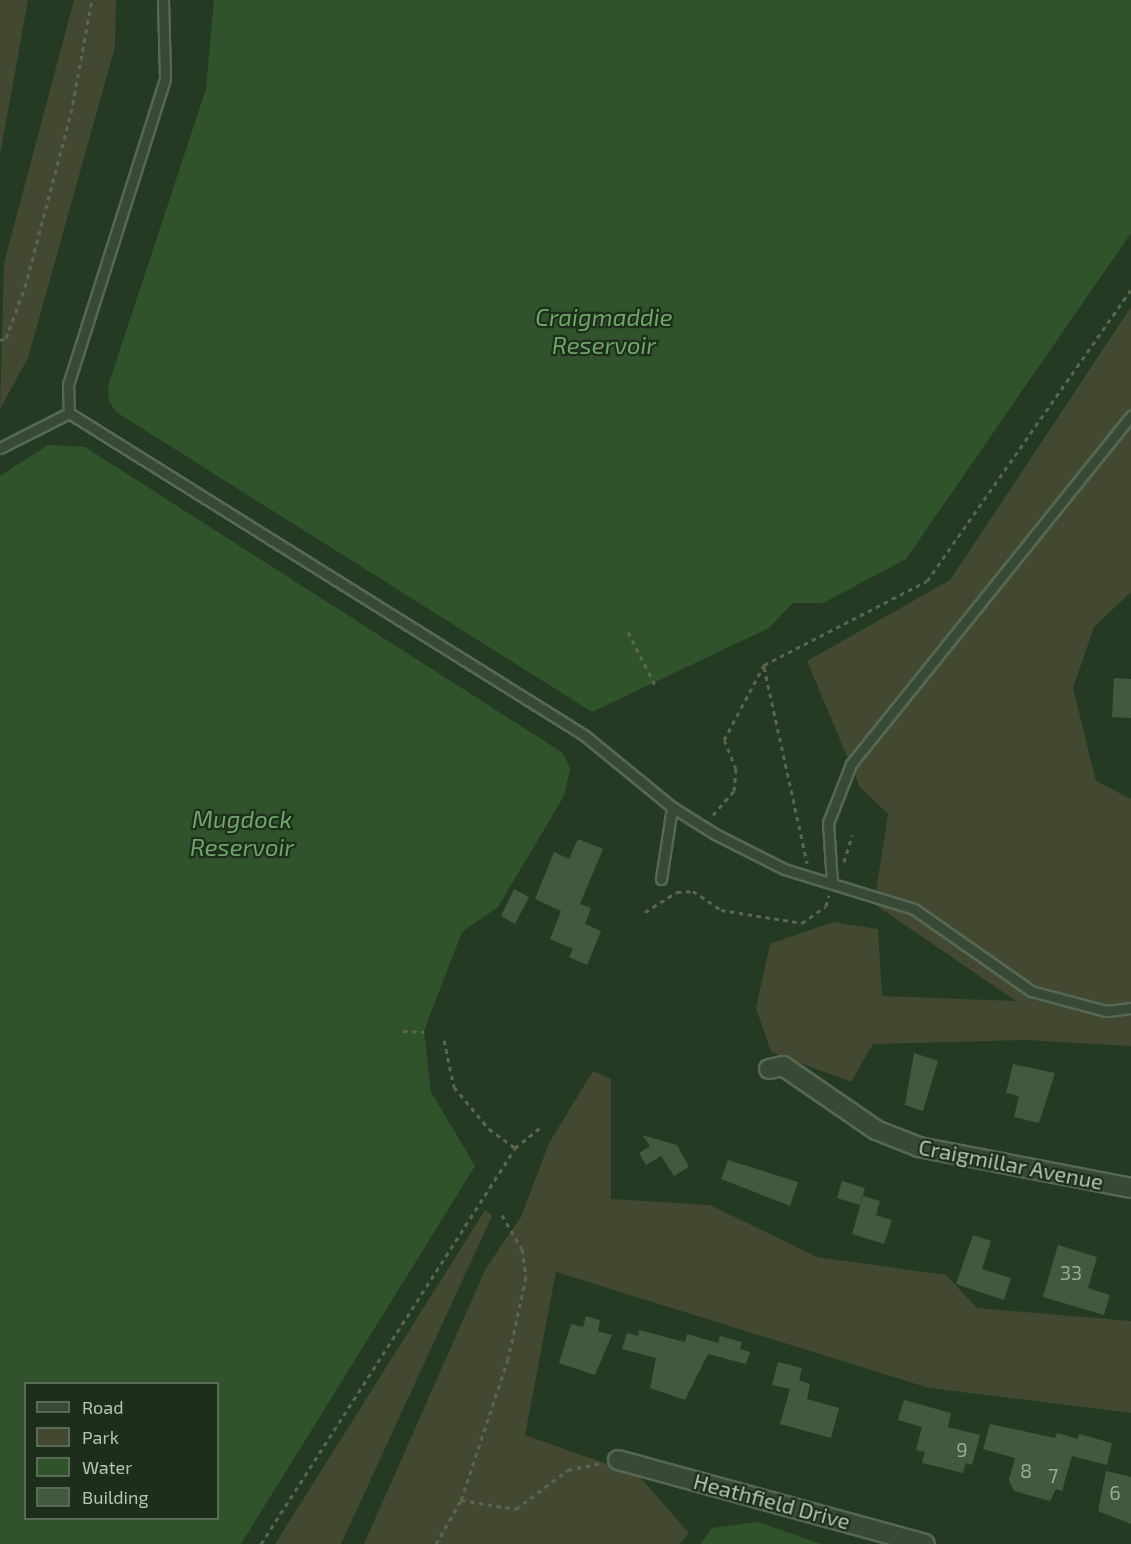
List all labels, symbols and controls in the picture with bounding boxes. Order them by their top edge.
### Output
water label: Craigmaddie Reservoir [535,303,673,359]
water label: Mugdock Reservoir [190,805,294,861]
street label: Craigmillar Avenue [916,1133,1106,1195]
house number: 33 [1060,1260,1082,1284]
legend [24,1382,219,1520]
text: Road [82,1396,123,1418]
text: Park [82,1426,119,1448]
house number: 9 [956,1437,968,1461]
text: Water [82,1456,132,1478]
house number: 8 [1020,1458,1032,1482]
house number: 7 [1048,1463,1058,1487]
street label: Heathfield Drive [691,1467,853,1535]
house number: 6 [1109,1480,1121,1504]
text: Building [82,1486,149,1508]

